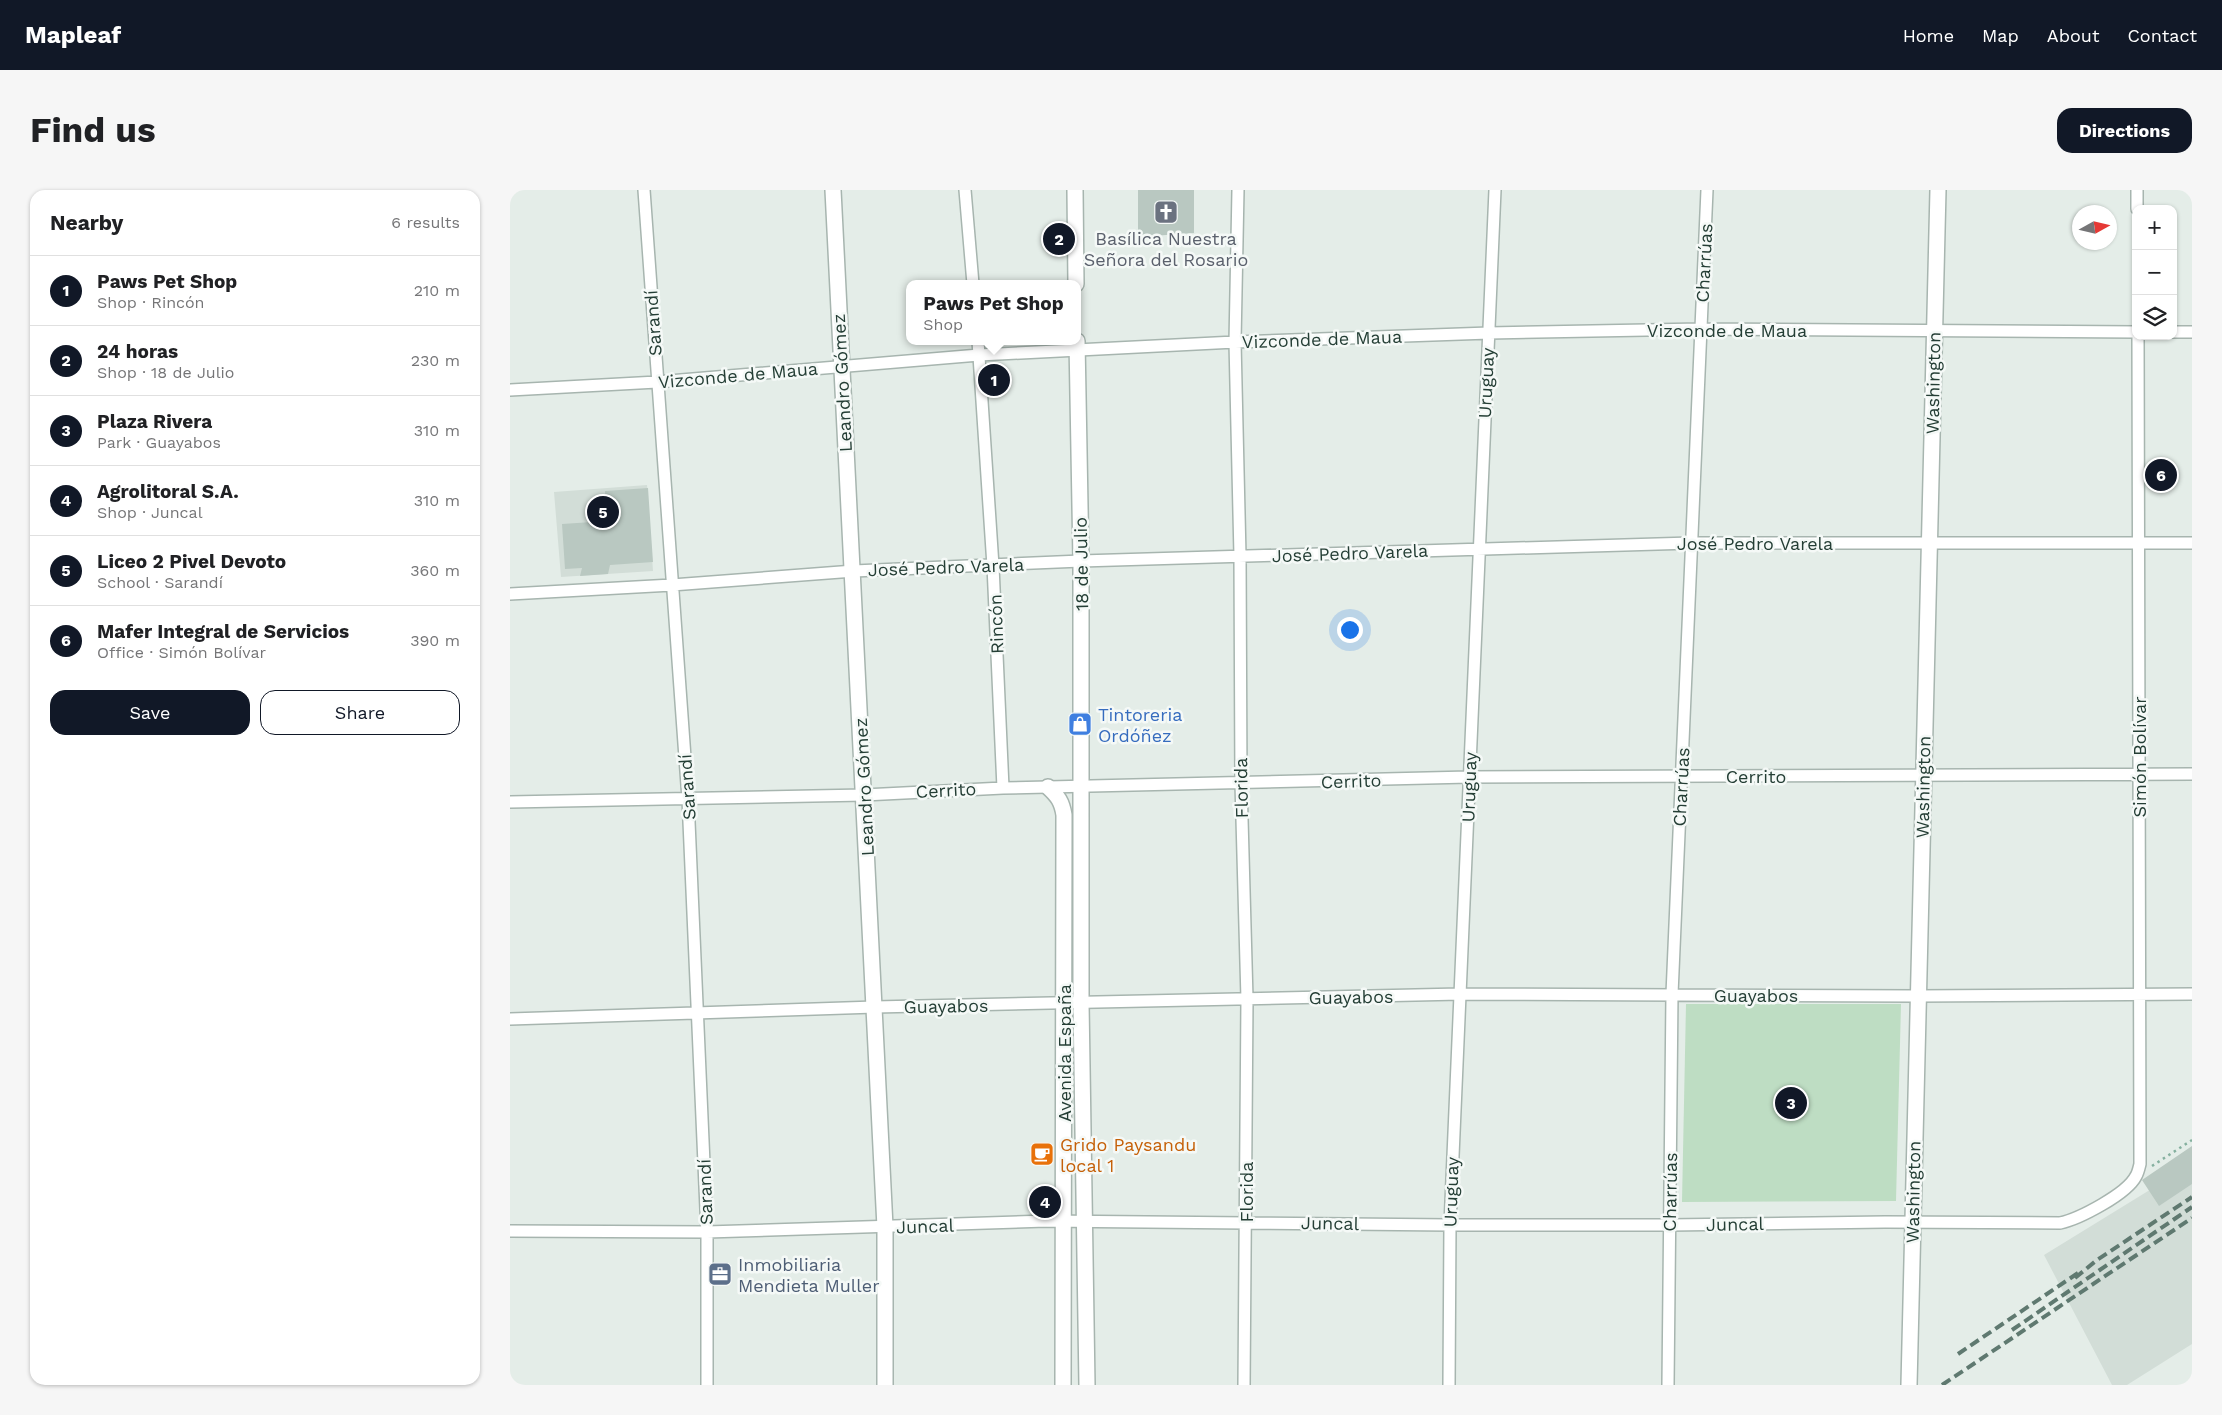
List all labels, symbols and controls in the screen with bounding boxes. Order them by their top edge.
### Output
text: Mapleaf [25,21,121,49]
text: Home [1903,25,1954,46]
text: Map [1982,25,2019,46]
text: About [2047,25,2099,46]
text: Contact [2127,25,2197,46]
button: Directions [2057,108,2192,153]
text: Find us [30,109,156,151]
church icon: Basílica Nuestra Señora del Rosario [1153,199,1179,225]
north arrow [2072,205,2117,250]
map controls [2132,205,2177,340]
button: + [2132,205,2177,250]
text: Nearby [50,210,123,235]
text: 6 results [391,213,460,232]
pin: 2 [1043,220,1075,258]
street label: Charrúas [1691,223,1717,303]
place label: Basílica Nuestra Señora del Rosario [1084,228,1248,270]
button: − [2132,250,2177,295]
text: Paws Pet Shop [97,270,237,293]
popup [906,280,1081,345]
text: 1 [63,281,69,300]
text: 210 m [414,281,460,300]
street label: Sarandí [640,289,666,357]
text: Paws Pet Shop [923,292,1064,315]
text: Shop · Rincón [97,293,205,312]
button: layers [2132,295,2177,340]
street label: Leandro Gómez [828,313,856,453]
text: Shop [923,315,963,334]
street label: Vizconde de Maua [1647,320,1807,341]
street label: Vizconde de Maua [1242,326,1402,352]
street label: Washington [1922,332,1944,434]
text: 24 horas [97,340,178,363]
street label: Uruguay [1474,346,1498,419]
text: 2 [61,351,71,370]
text: 230 m [411,351,460,370]
street label: Vizconde de Maua [657,358,819,392]
pin: 1 [978,361,1010,399]
text: Shop · 18 de Julio [97,363,234,382]
text: Plaza Rivera [97,410,212,433]
text: 3 [61,421,71,440]
text: 310 m [414,421,460,440]
text: Park · Guayabos [97,433,221,452]
pin: 6 [2145,456,2177,494]
text: Agrolitoral S.A. [97,480,239,503]
text: 4 [61,491,71,510]
text: 310 m [414,491,460,510]
pin: 5 [587,493,619,531]
text: Shop · Juncal [97,503,203,522]
street label: 18 de Julio [1070,517,1092,611]
street label: José Pedro Varela [1677,533,1833,554]
street label: José Pedro Varela [1271,540,1429,566]
text: Liceo 2 Pivel Devoto [97,550,286,573]
street label: José Pedro Varela [867,554,1025,580]
text: 5 [61,561,71,580]
text: 360 m [410,561,460,580]
text: School · Sarandí [97,573,223,592]
street label: Rincón [984,594,1008,654]
your location [1337,617,1363,643]
text: Mafer Integral de Servicios [97,620,349,643]
text: 6 [61,631,71,650]
text: 390 m [410,631,460,650]
text: Office · Simón Bolívar [97,643,266,662]
button: Save [50,690,250,735]
button: Share [260,690,460,735]
street label: Simón Bolívar [2129,697,2150,817]
place label: Tintoreria Ordóñez [1098,704,1183,746]
shop icon: Tintoreria Ordóñez [1067,711,1093,737]
street label: Leandro Gómez [850,717,878,857]
street label: Washington [1912,736,1934,838]
street label: Charrúas [1668,747,1694,827]
street label: Uruguay [1457,751,1481,823]
street label: Sarandí [674,753,700,821]
street label: Florida [1230,757,1252,819]
street label: Cerrito [1726,766,1786,787]
street label: Cerrito [1320,769,1382,793]
street label: Cerrito [915,778,977,802]
street label: Avenida España [1054,984,1075,1122]
street label: Guayabos [1714,985,1798,1006]
street label: Guayabos [1309,986,1393,1008]
street label: Guayabos [904,995,988,1017]
pin: 3 [1775,1084,1807,1122]
place label: Grido Paysandu local 1 [1060,1134,1196,1176]
cafe icon: Grido Paysandu local 1 [1029,1141,1055,1167]
street label: Washington [1902,1141,1924,1243]
street label: Charrúas [1659,1152,1681,1232]
street label: Uruguay [1439,1156,1463,1228]
street label: Sarandí [693,1158,717,1225]
street label: Florida [1236,1162,1257,1222]
pin: 4 [1029,1183,1061,1221]
street label: Juncal [1301,1212,1360,1234]
street label: Juncal [1706,1213,1765,1235]
street label: Juncal [896,1214,955,1238]
place label: Inmobiliaria Mendieta Muller [738,1254,879,1296]
office icon: Inmobiliaria Mendieta Muller [707,1261,733,1287]

